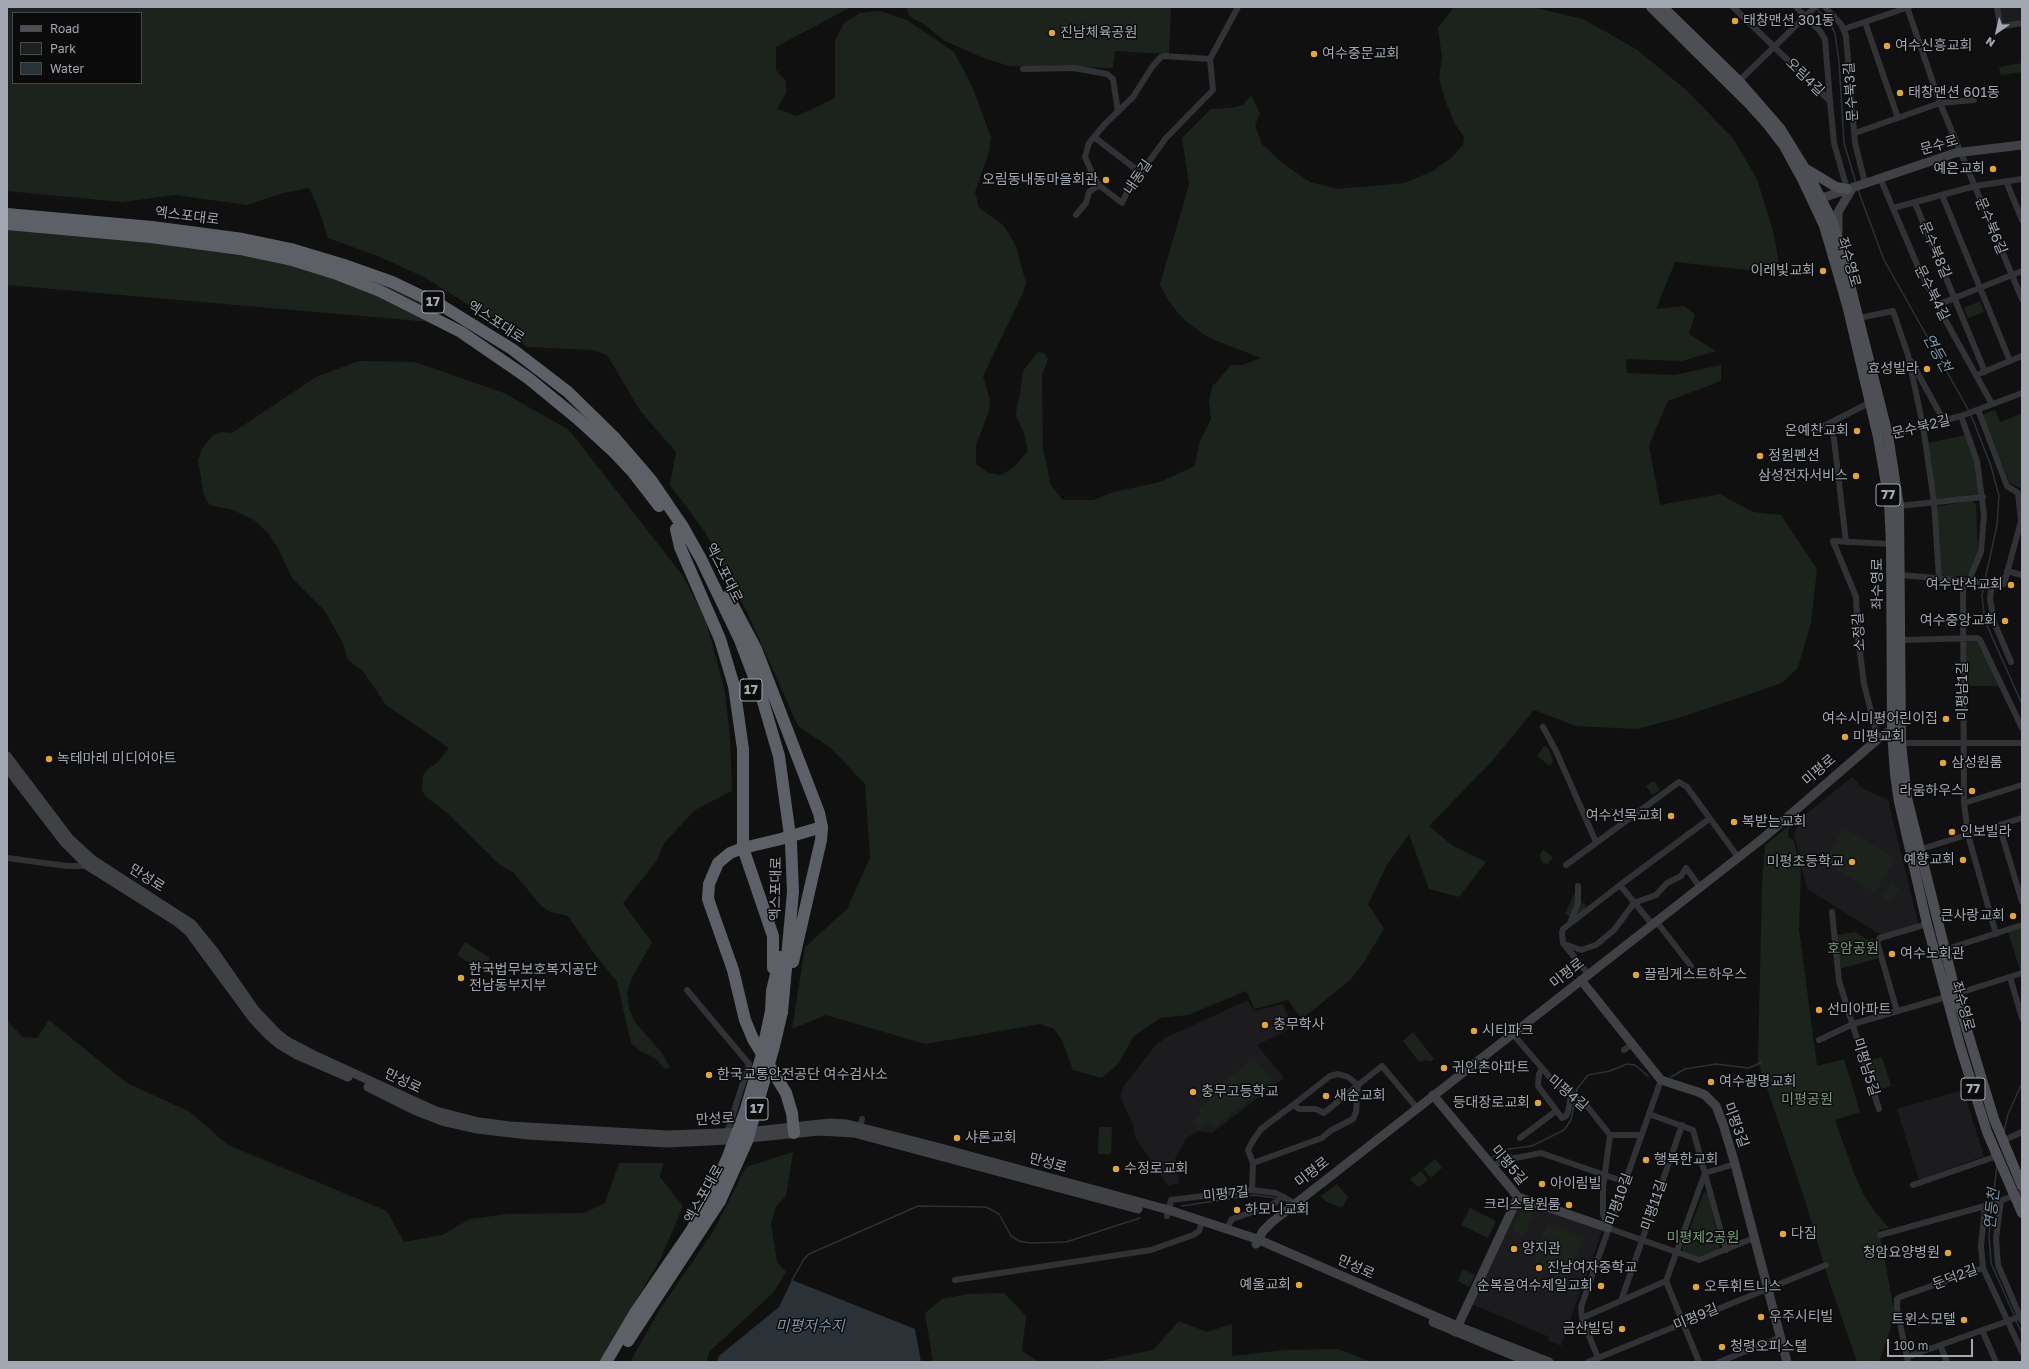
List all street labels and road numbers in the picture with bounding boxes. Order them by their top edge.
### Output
street label: 오림4길 [1782,55,1828,99]
street label: 문수북3길 [1841,62,1861,122]
street label: 문수로 [1918,132,1960,158]
street label: 내동길 [1120,156,1156,198]
street label: 문수북6길 [1972,195,2010,257]
street label: 엑스포대로 [154,204,220,228]
street label: 문수북8길 [1916,219,1954,281]
street label: 좌수영로 [1834,235,1864,289]
street label: 문수북4길 [1911,262,1953,324]
road number: 17 [422,291,444,313]
street label: 엑스포대로 [464,297,528,347]
street label: 문수북2길 [1890,412,1952,442]
road number: 77 [1876,484,1900,506]
street label: 엑스포대로 [702,540,746,606]
street label: 좌수영로 [1870,558,1886,610]
street label: 소정길 [1849,612,1869,652]
street label: 미평남1길 [1955,662,1971,720]
road number: 17 [740,679,762,701]
street label: 미평로 [1799,751,1839,789]
street label: 엑스포대로 [767,857,785,921]
street label: 만성로 [126,861,168,895]
street label: 미평로 [1547,954,1587,992]
street label: 좌수영로 [1948,979,1978,1033]
street label: 미평남5길 [1849,1036,1883,1098]
street label: 만성로 [382,1065,424,1097]
street label: 미평4길 [1545,1071,1591,1115]
road number: 77 [1961,1078,1985,1100]
road number: 17 [746,1098,768,1120]
street label: 미평3길 [1720,1100,1752,1150]
street label: 만성로 [695,1110,735,1128]
street label: 미평5길 [1488,1142,1530,1188]
street label: 만성로 [1027,1150,1069,1176]
street label: 미평로 [1292,1153,1332,1191]
street label: 엑스포대로 [681,1162,727,1226]
street label: 미평10길 [1602,1171,1636,1227]
street label: 미평11길 [1638,1178,1670,1232]
street label: 미평7길 [1202,1183,1250,1205]
street label: 만성로 [1335,1251,1377,1283]
street label: 둔덕2길 [1930,1261,1980,1293]
street label: 미평9길 [1671,1300,1721,1334]

